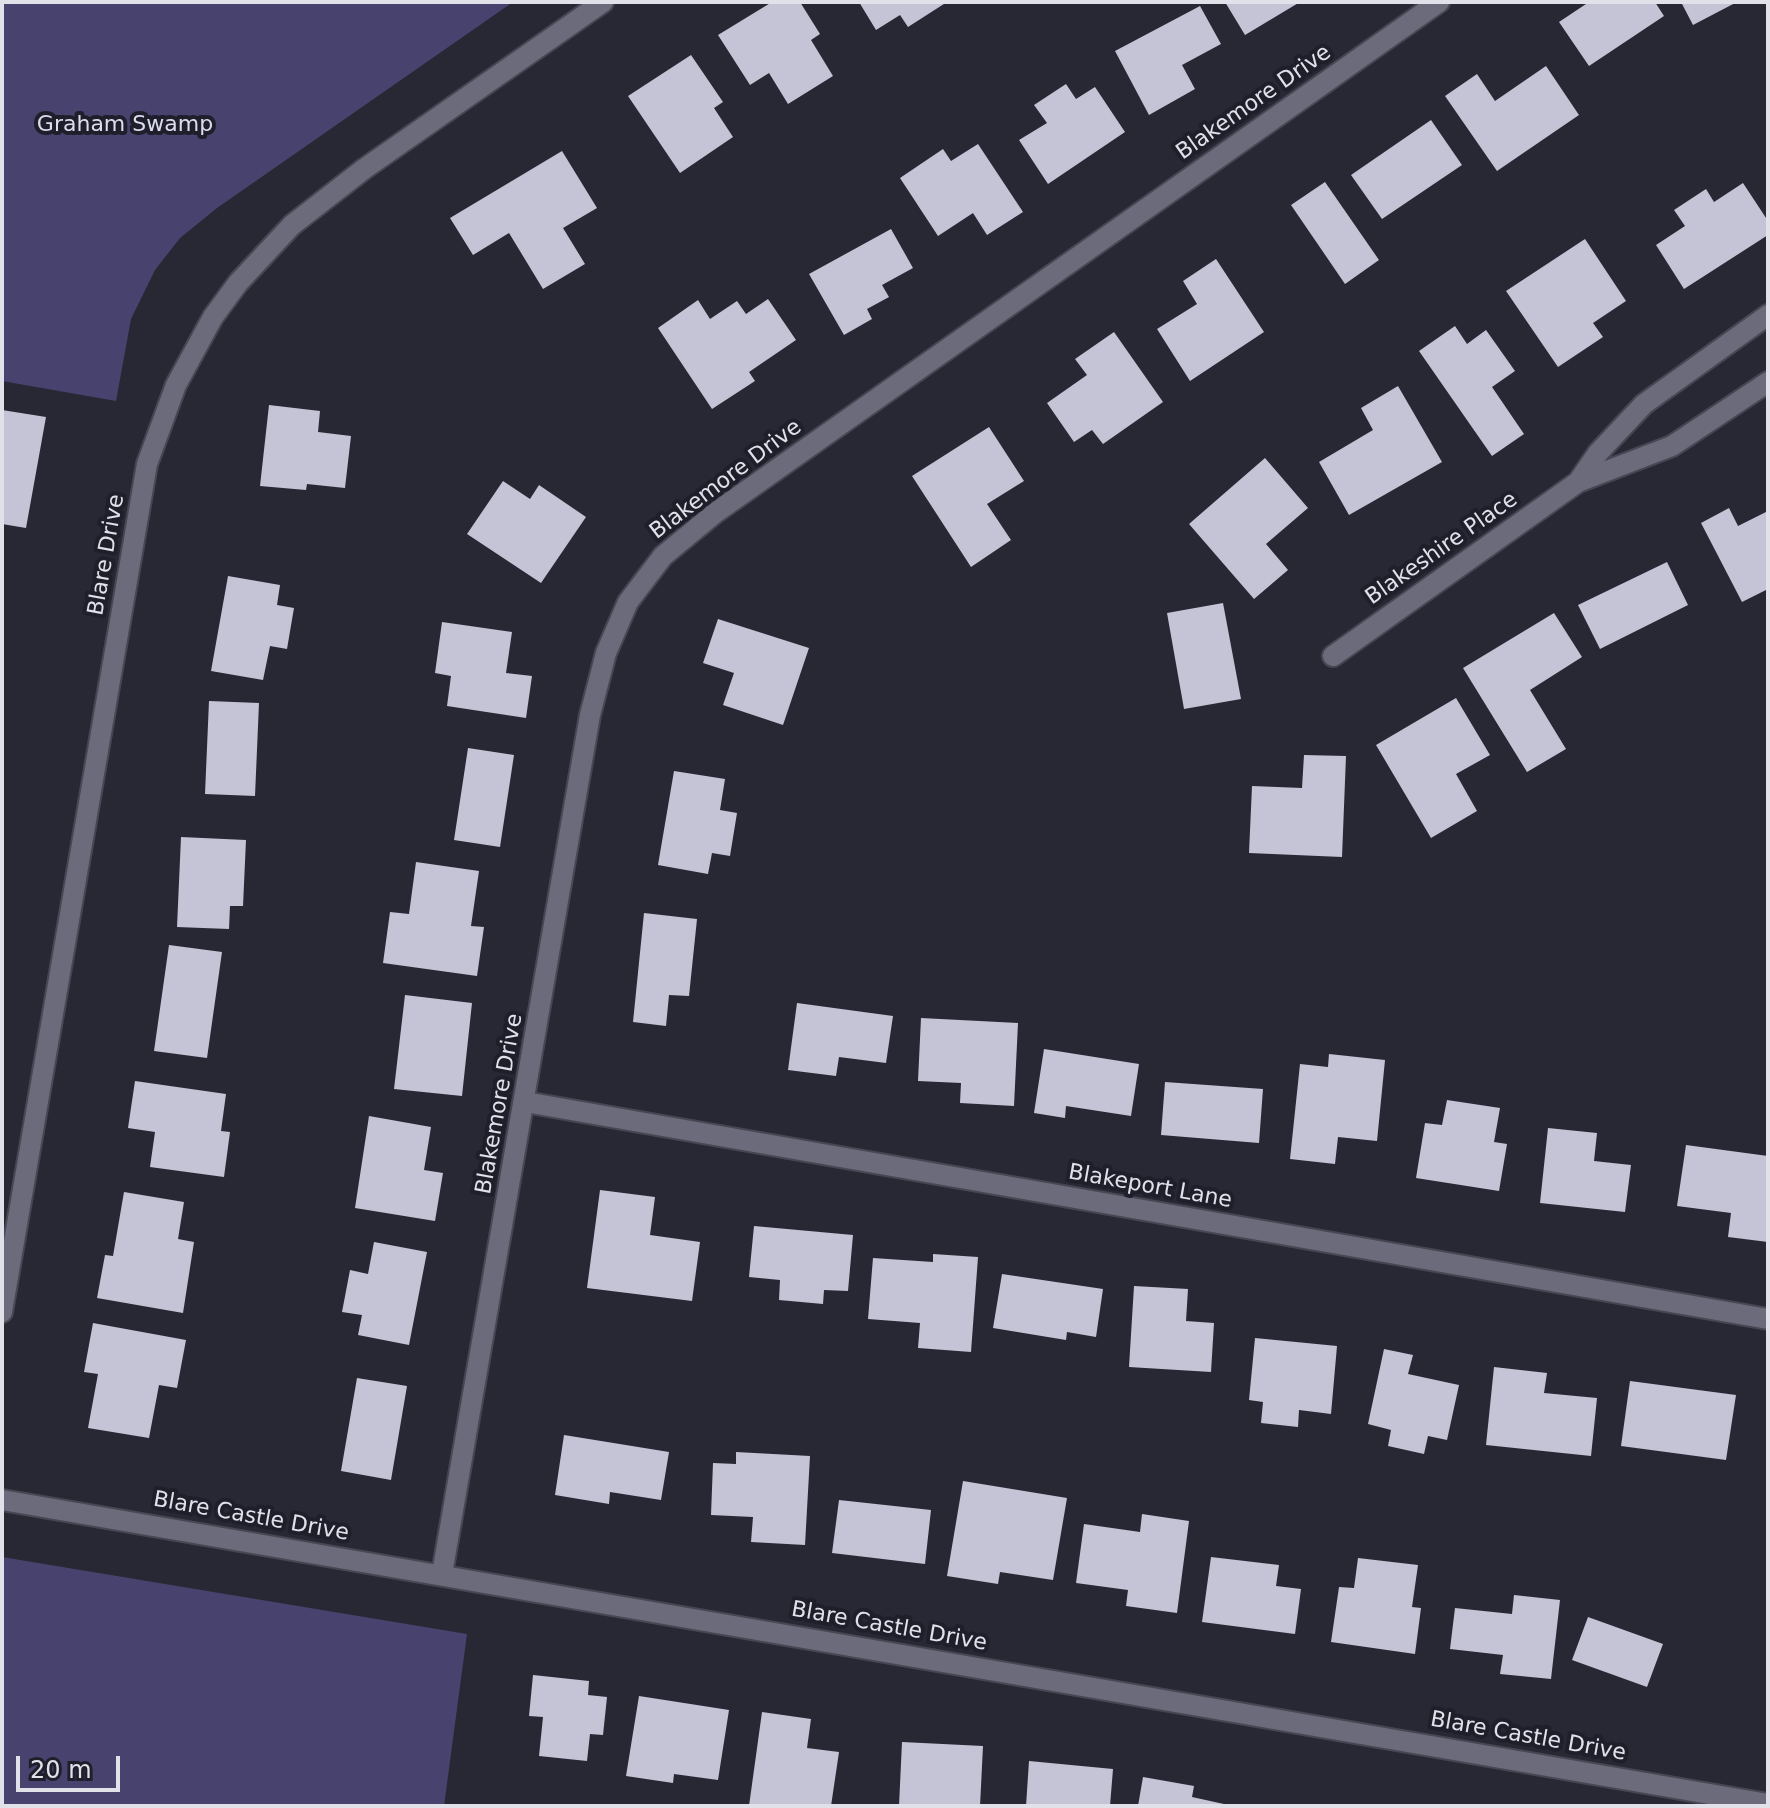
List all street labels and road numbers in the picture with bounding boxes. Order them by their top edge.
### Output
street label: Blakemore Drive [1172,40,1336,166]
street label: Blakemore Drive [645,414,807,546]
street label: Blakeshire Place [1361,487,1523,611]
street label: Blare Drive [83,492,131,618]
street label: Blakemore Drive [471,1012,529,1196]
street label: Blakeport Lane [1066,1160,1234,1214]
street label: Blare Castle Drive [151,1487,351,1547]
street label: Blare Castle Drive [789,1597,989,1657]
street label: Blare Castle Drive [1428,1707,1628,1767]

